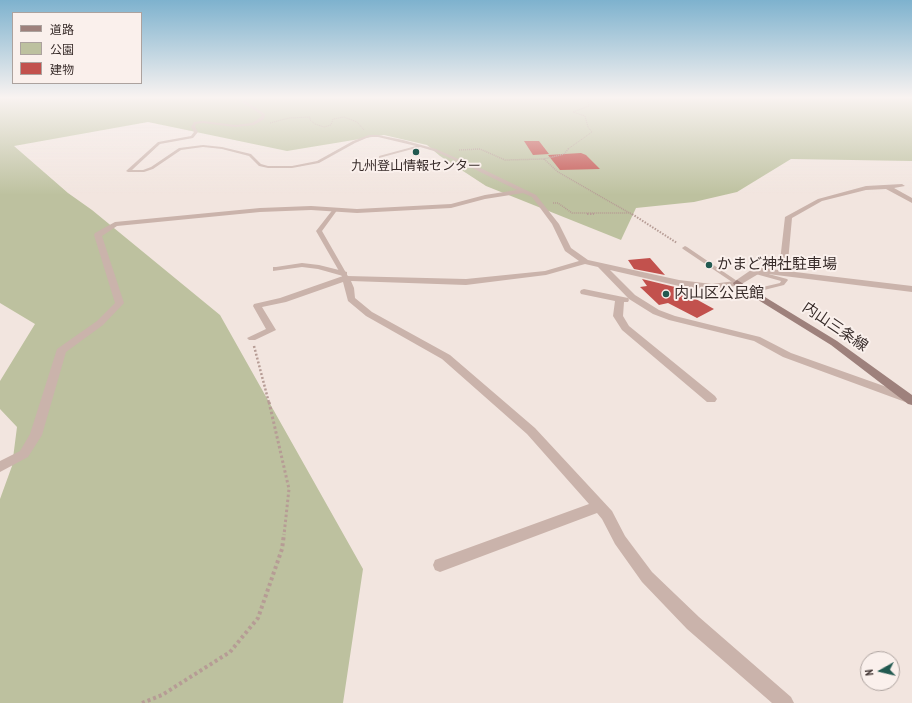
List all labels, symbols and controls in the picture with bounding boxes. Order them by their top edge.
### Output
legend [12,12,142,84]
text: 道路 [50,22,74,37]
text: 公園 [50,42,74,57]
text: 建物 [50,62,74,77]
marker: 九州登山情報センター [411,147,421,157]
place label: 九州登山情報センター [351,158,481,174]
place label: かまど神社駐車場 [717,256,837,274]
marker: かまど神社駐車場 [704,260,714,270]
place label: 内山区公民館 [674,285,764,303]
marker: 内山区公民館 [661,289,671,299]
street label: 内山三条線 [799,299,871,355]
north arrow [860,651,900,691]
text: N [862,669,876,676]

